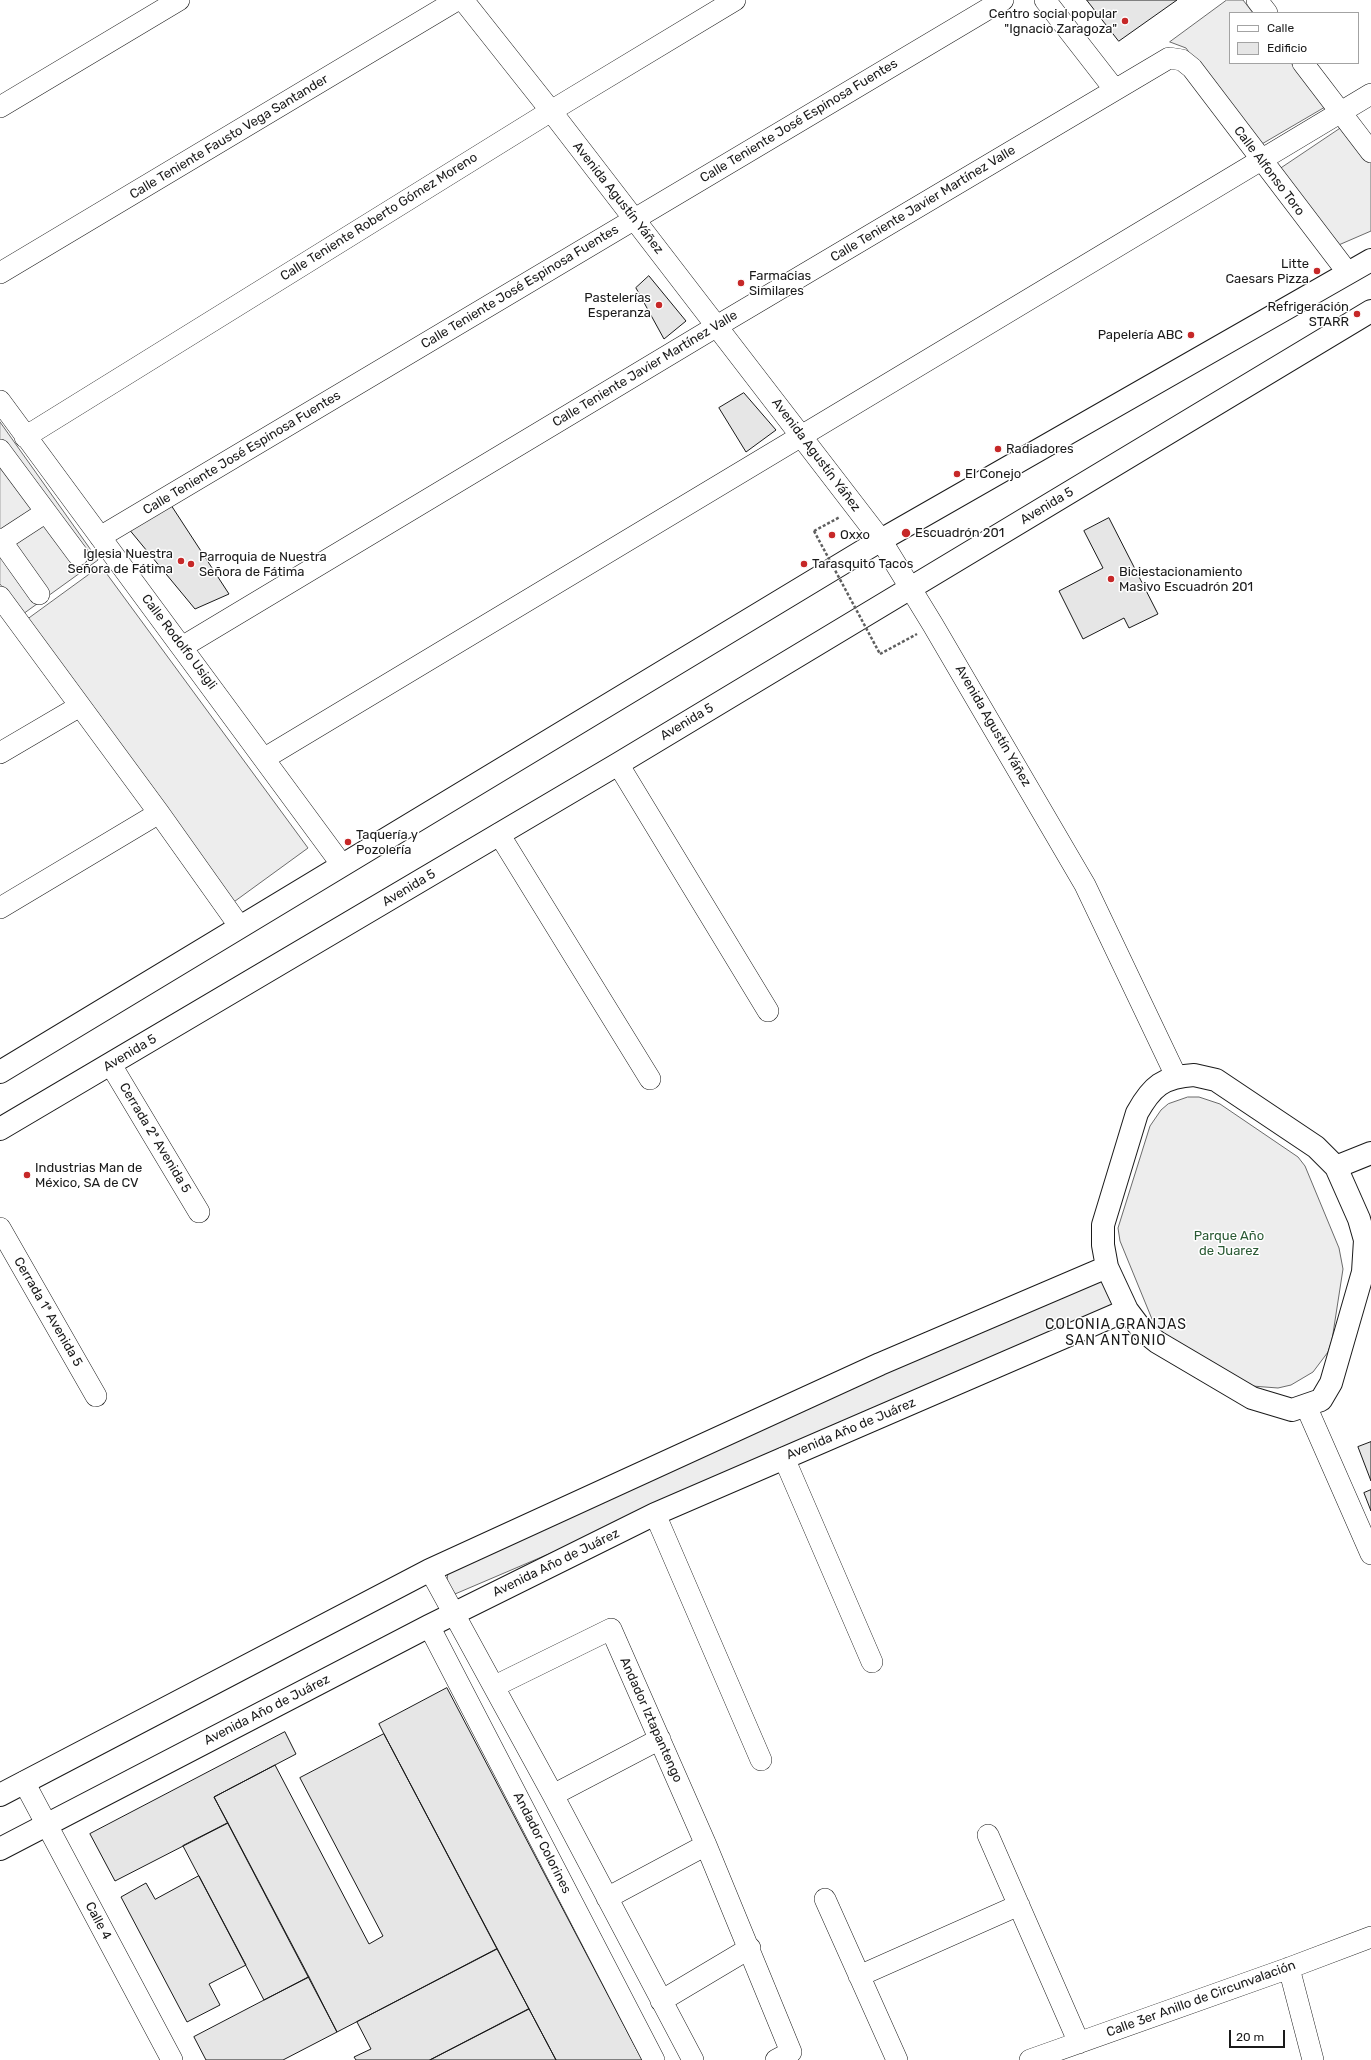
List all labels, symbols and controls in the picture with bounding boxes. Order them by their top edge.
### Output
place label: Centro social popular "Ignacio Zaragoza" [989,6,1117,37]
legend [1229,12,1359,64]
marker: Centro social popular "Ignacio Zaragoza" [1120,16,1130,26]
text: Calle [1267,21,1294,35]
text: Edificio [1267,41,1307,55]
street label: Calle Teniente José Espinosa Fuentes [697,56,901,186]
street label: Calle Teniente Fausto Vega Santander [127,71,331,203]
street label: Calle Alfonso Toro [1230,123,1308,219]
street label: Avenida Agustín Yáñez [569,139,667,257]
street label: Calle Teniente Javier Martínez Valle [828,142,1018,266]
street label: Calle Teniente Roberto Gómez Moreno [278,150,480,284]
street label: Calle Teniente José Espinosa Fuentes [418,222,622,352]
place label: Litte Caesars Pizza [1225,256,1309,287]
marker: Litte Caesars Pizza [1312,266,1322,276]
place label: Farmacias Similares [749,268,811,299]
marker: Farmacias Similares [736,278,746,288]
place label: Pastelerías Esperanza [584,290,651,321]
place label: Refrigeración STARR [1268,299,1349,330]
marker: Pastelerías Esperanza [654,300,664,310]
street label: Calle Teniente Javier Martínez Valle [550,307,740,431]
marker: Refrigeración STARR [1352,309,1362,319]
place label: Papelería ABC [1098,327,1183,343]
marker: Papelería ABC [1186,330,1196,340]
street label: Calle Teniente José Espinosa Fuentes [140,388,344,518]
street label: Avenida Agustín Yáñez [768,395,864,515]
place label: Radiadores [1006,441,1074,457]
marker: Radiadores [993,444,1003,454]
place label: El Conejo [965,466,1021,482]
marker: El Conejo [952,469,962,479]
street label: Avenida 5 [1018,484,1076,528]
place label: Escuadrón 201 [915,525,1004,541]
place label: Oxxo [840,527,870,543]
marker: Escuadrón 201 [900,527,912,539]
marker: Oxxo [827,530,837,540]
place label: Iglesia Nuestra Señora de Fátima [68,546,173,577]
place label: Parroquia de Nuestra Señora de Fátima [199,549,327,580]
marker: Iglesia Nuestra Señora de Fátima [176,556,186,566]
place label: Tarasquito Tacos [812,556,913,572]
marker: Parroquia de Nuestra Señora de Fátima [186,559,196,569]
marker: Tarasquito Tacos [799,559,809,569]
place label: Biciestacionamiento Masivo Escuadrón 201 [1119,564,1253,595]
marker: Biciestacionamiento Masivo Escuadrón 201 [1106,574,1116,584]
street label: Calle Rodolfo Usigli [138,591,220,693]
street label: Avenida Agustín Yáñez [952,662,1034,790]
street label: Avenida 5 [658,700,716,744]
place label: Taquería y Pozolería [356,827,418,858]
marker: Taquería y Pozolería [343,837,353,847]
street label: Avenida 5 [380,866,438,910]
street label: Avenida 5 [101,1031,159,1075]
street label: Cerrada 2ª Avenida 5 [116,1080,194,1196]
place label: Industrias Man de México, SA de CV [35,1160,142,1191]
marker: Industrias Man de México, SA de CV [22,1170,32,1180]
park label: Parque Año de Juarez [1194,1228,1264,1259]
street label: Cerrada 1ª Avenida 5 [10,1254,86,1370]
district label: COLONIA GRANJAS SAN ANTONIO [1045,1317,1187,1350]
street label: Avenida Año de Juárez [784,1395,918,1463]
street label: Avenida Año de Juárez [490,1526,622,1600]
street label: Andador Iztapantengo [616,1655,686,1785]
street label: Avenida Año de Juárez [202,1671,332,1749]
street label: Andador Colorines [510,1790,574,1896]
street label: Calle 4 [82,1899,114,1943]
street label: Calle 3er Anillo de Circunvalación [1104,1957,1298,2041]
scale bar [1231,2022,1287,2048]
text: 20 m [1236,2030,1264,2044]

